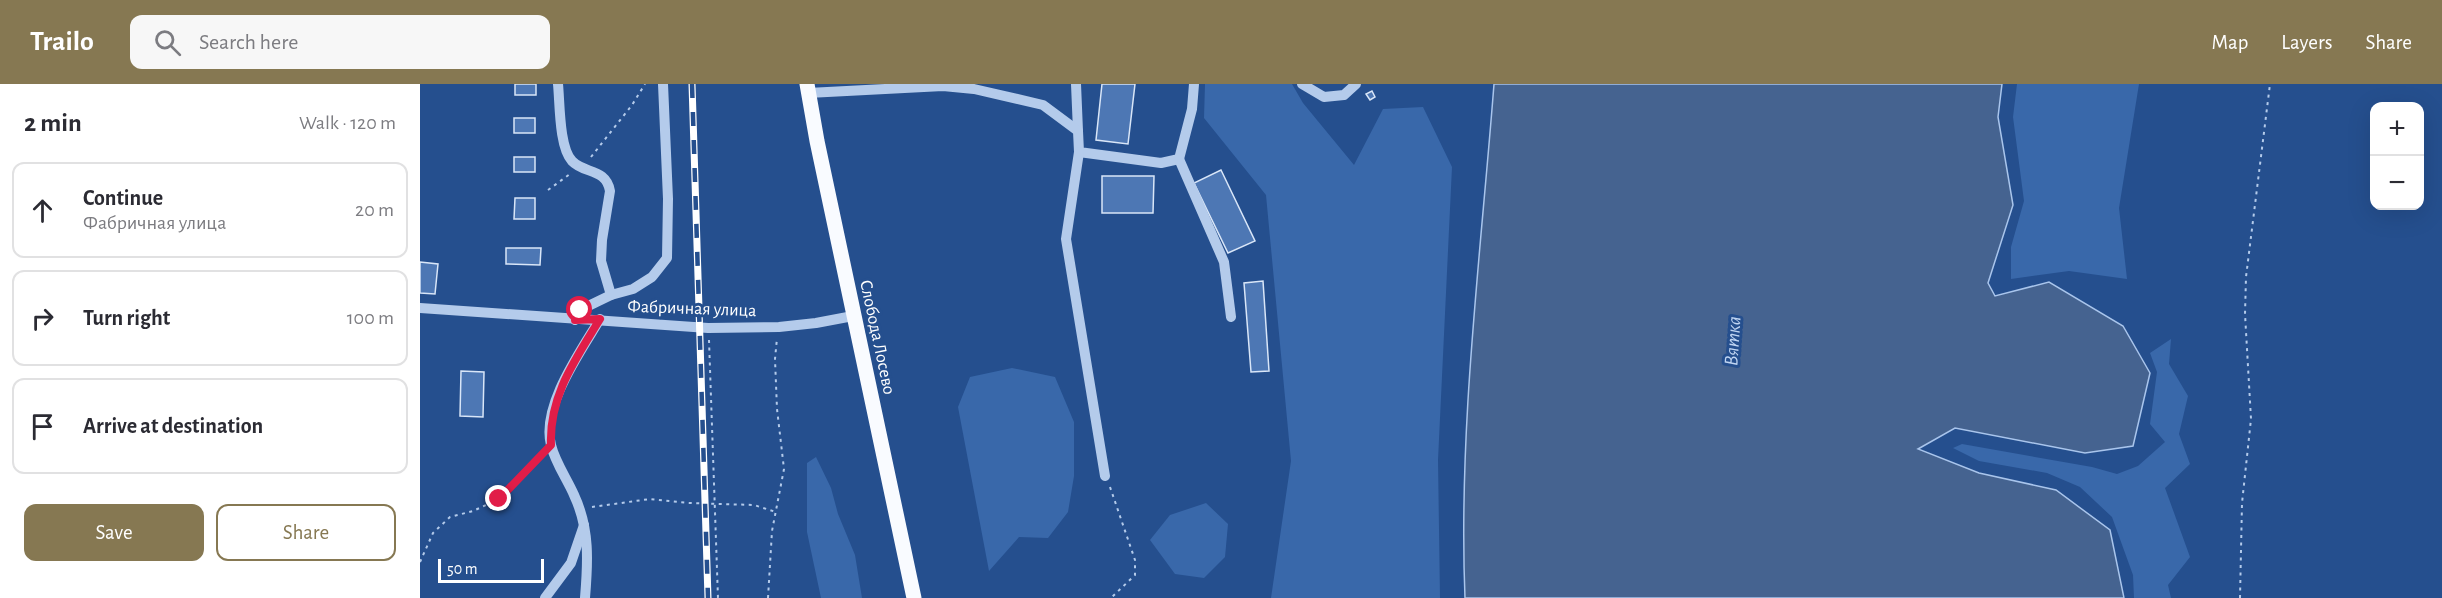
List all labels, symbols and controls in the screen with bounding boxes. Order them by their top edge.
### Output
search box [130,15,550,69]
icon: search [151,26,184,59]
text: Trailo [30,28,94,56]
text: Search here [199,31,298,53]
text: Map [2212,32,2248,53]
text: Layers [2281,32,2332,53]
text: Share [2365,32,2412,53]
map controls [2370,102,2424,210]
button: + [2370,102,2424,156]
text: 2 min [24,110,82,136]
text: Walk · 120 m [299,113,396,133]
button: − [2370,156,2424,210]
text: Continue [83,187,163,209]
icon: ahead [26,194,59,227]
text: 20 m [355,200,394,220]
text: Фабричная улица [83,213,226,233]
street label: Слобода Лосево [856,278,899,396]
route start [566,296,592,322]
street label: Фабричная улица [627,297,757,320]
icon: right [26,302,59,335]
text: Turn right [83,307,170,329]
text: 100 m [347,308,394,328]
water label: Вятка [1721,315,1745,367]
icon: arrive [26,410,59,443]
text: Arrive at destination [83,415,263,437]
route end [485,485,511,511]
button: Save [24,504,204,561]
button: Share [216,504,396,561]
scale bar [438,556,544,584]
text: 50 m [447,561,478,577]

